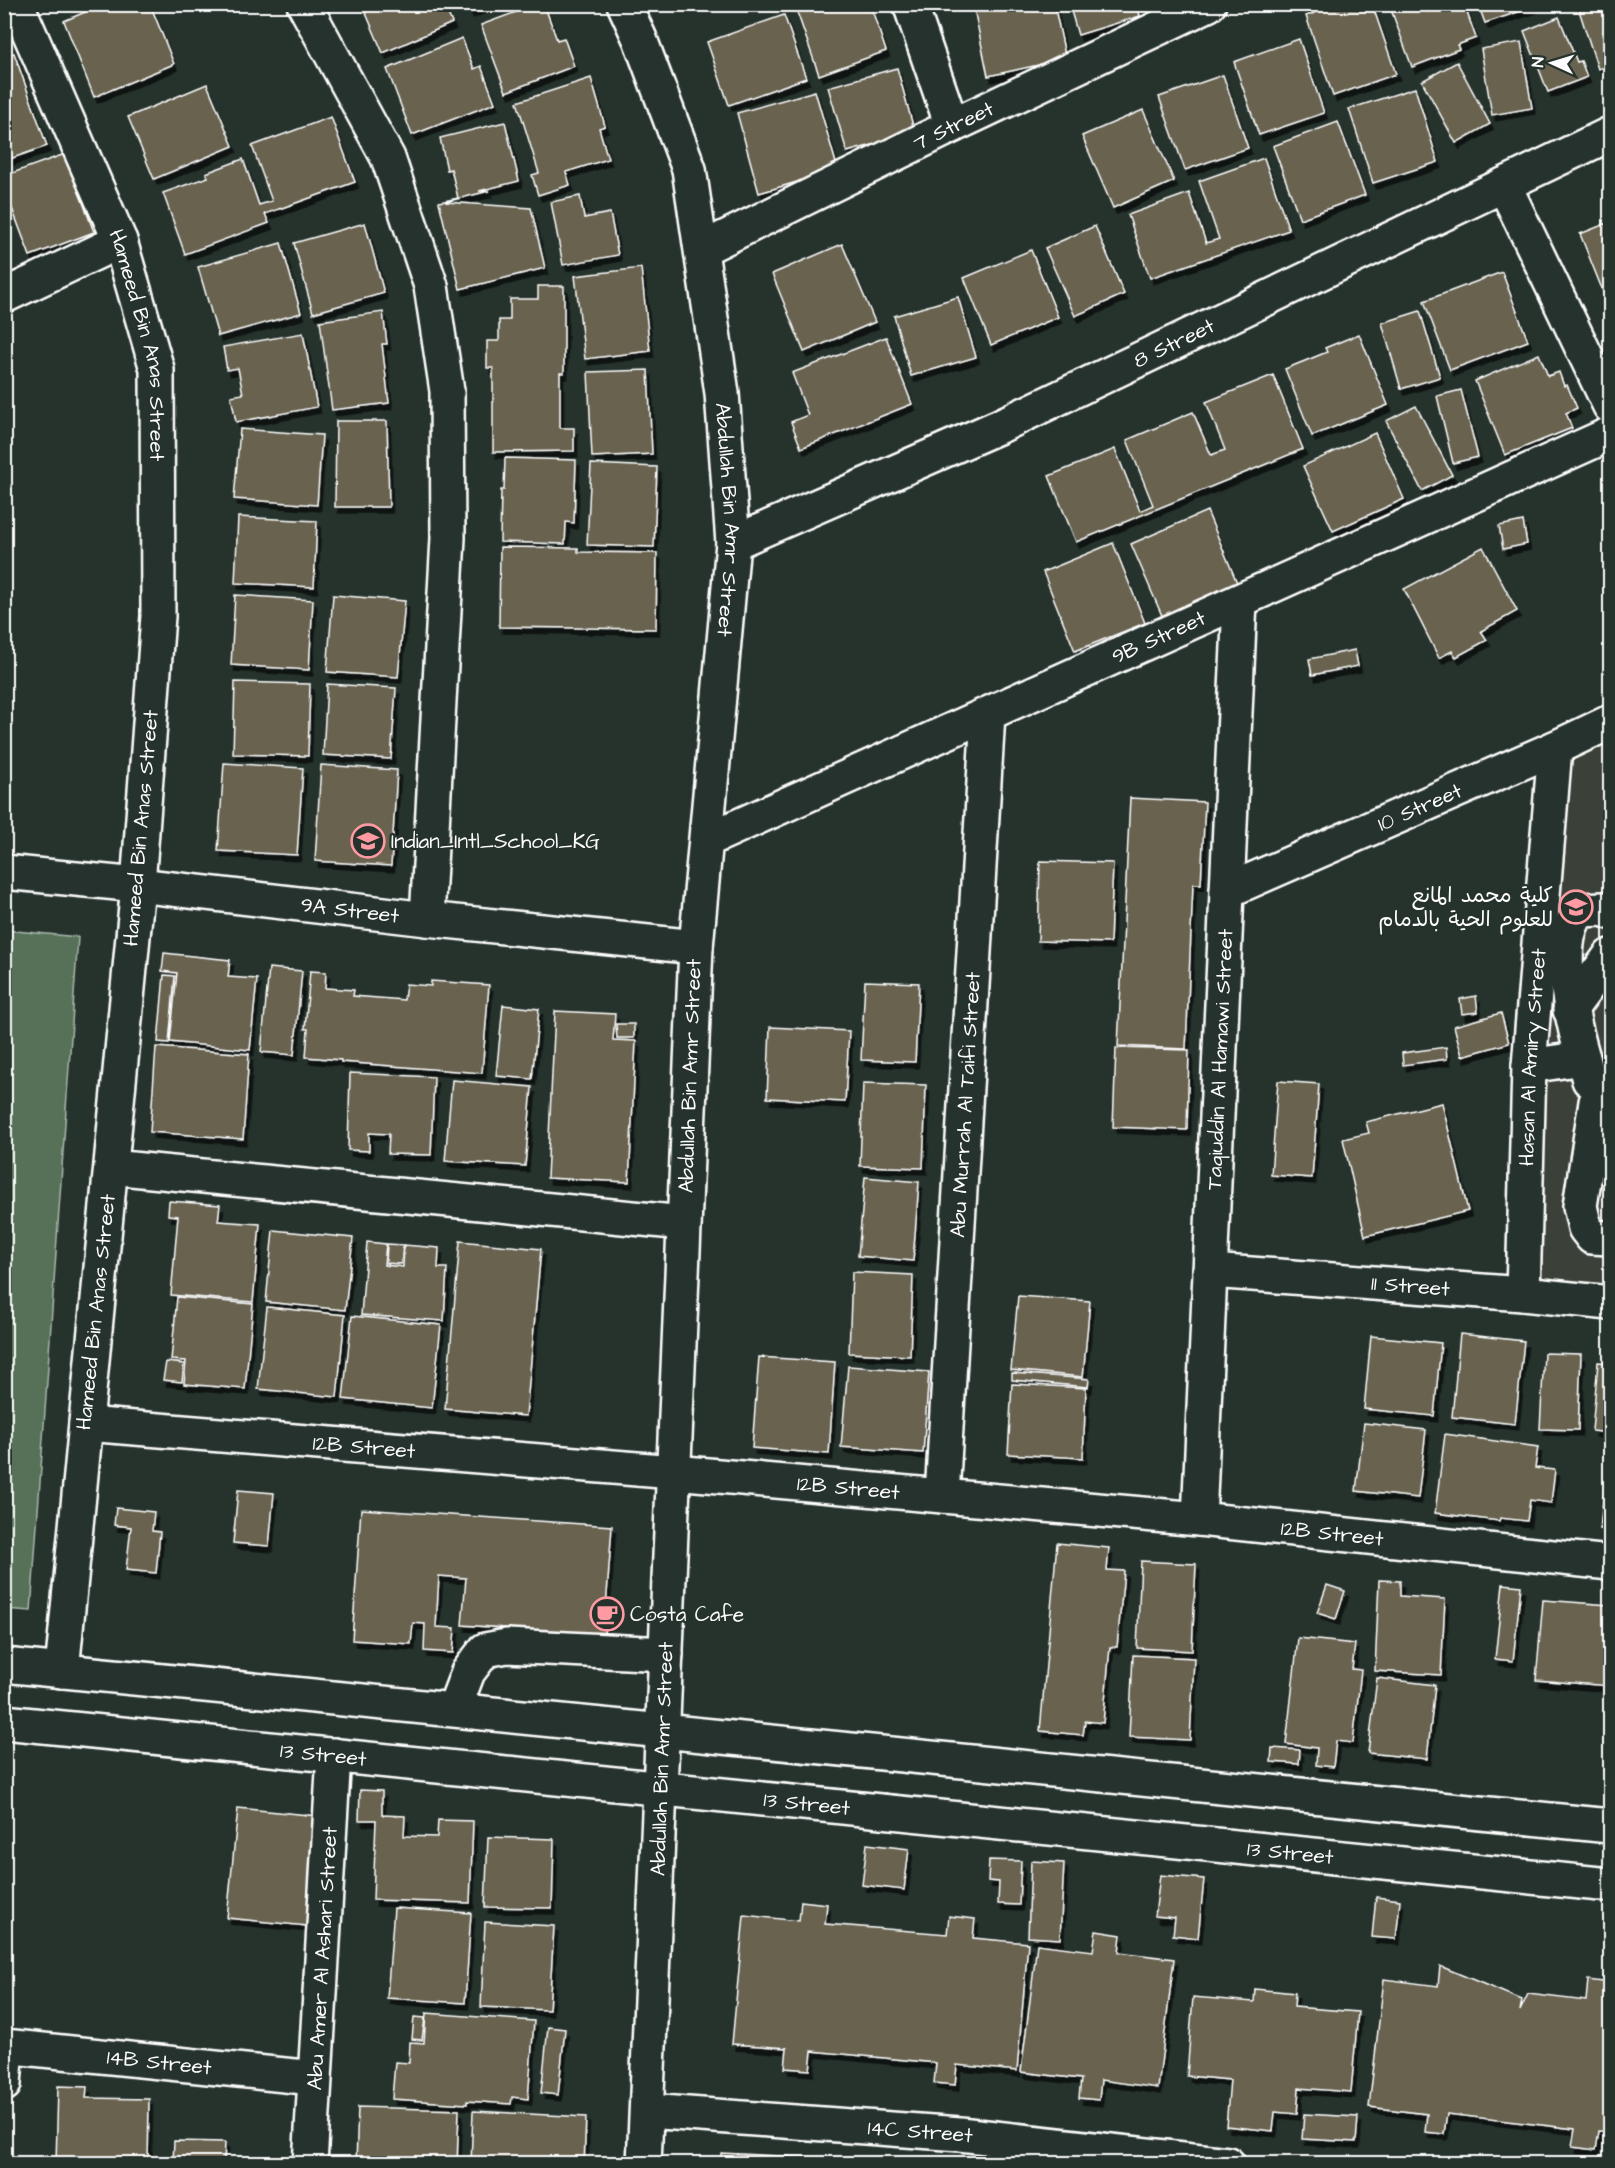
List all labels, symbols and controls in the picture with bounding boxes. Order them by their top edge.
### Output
north arrow [1522,33,1582,93]
text: N [1527,56,1549,68]
street label: 7 Street [908,94,999,157]
street label: Hameed Bin Anas Street [102,225,172,462]
street label: 8 Street [1128,311,1220,375]
street label: Abdullah Bin Amr Street [708,402,748,638]
street label: 9B Street [1107,603,1211,671]
street label: Hameed Bin Anas Street [116,708,166,947]
street label: 10 Street [1373,776,1467,838]
school or university icon: Indian_Intl_School_KG [350,823,386,859]
place label: Indian_Intl_School_KG [391,827,600,856]
place label: كلية محمد المانع للعلوم الحية بالدمام [1378,881,1553,935]
school or university icon: كلية محمد المانع للعلوم الحية بالدمام [1558,889,1594,925]
street label: 9A Street [299,890,401,930]
street label: Taqiuddin Al Hamawi Street [1199,928,1240,1191]
street label: Hasan Al Amiry Street [1512,947,1553,1166]
street label: Abdullah Bin Amr Street [671,958,709,1194]
street label: Abu Murrah Al Taifi Street [943,970,987,1238]
street label: Hameed Bin Anas Street [69,1192,123,1431]
street label: 11 Street [1370,1268,1451,1303]
street label: 12B Street [312,1428,417,1465]
street label: 12B Street [796,1469,901,1507]
street label: 12B Street [1279,1513,1385,1553]
cafe icon: Costa Cafe [589,1596,625,1632]
place label: Costa Cafe [630,1600,744,1629]
street label: Abdullah Bin Amr Street [643,1641,681,1877]
street label: 13 Street [279,1736,368,1773]
street label: 13 Street [762,1785,852,1822]
street label: Abu Amer Al Ashari Street [300,1825,344,2091]
street label: 13 Street [1246,1834,1335,1871]
street label: 14B Street [105,2042,213,2082]
street label: 14C Street [867,2113,975,2150]

